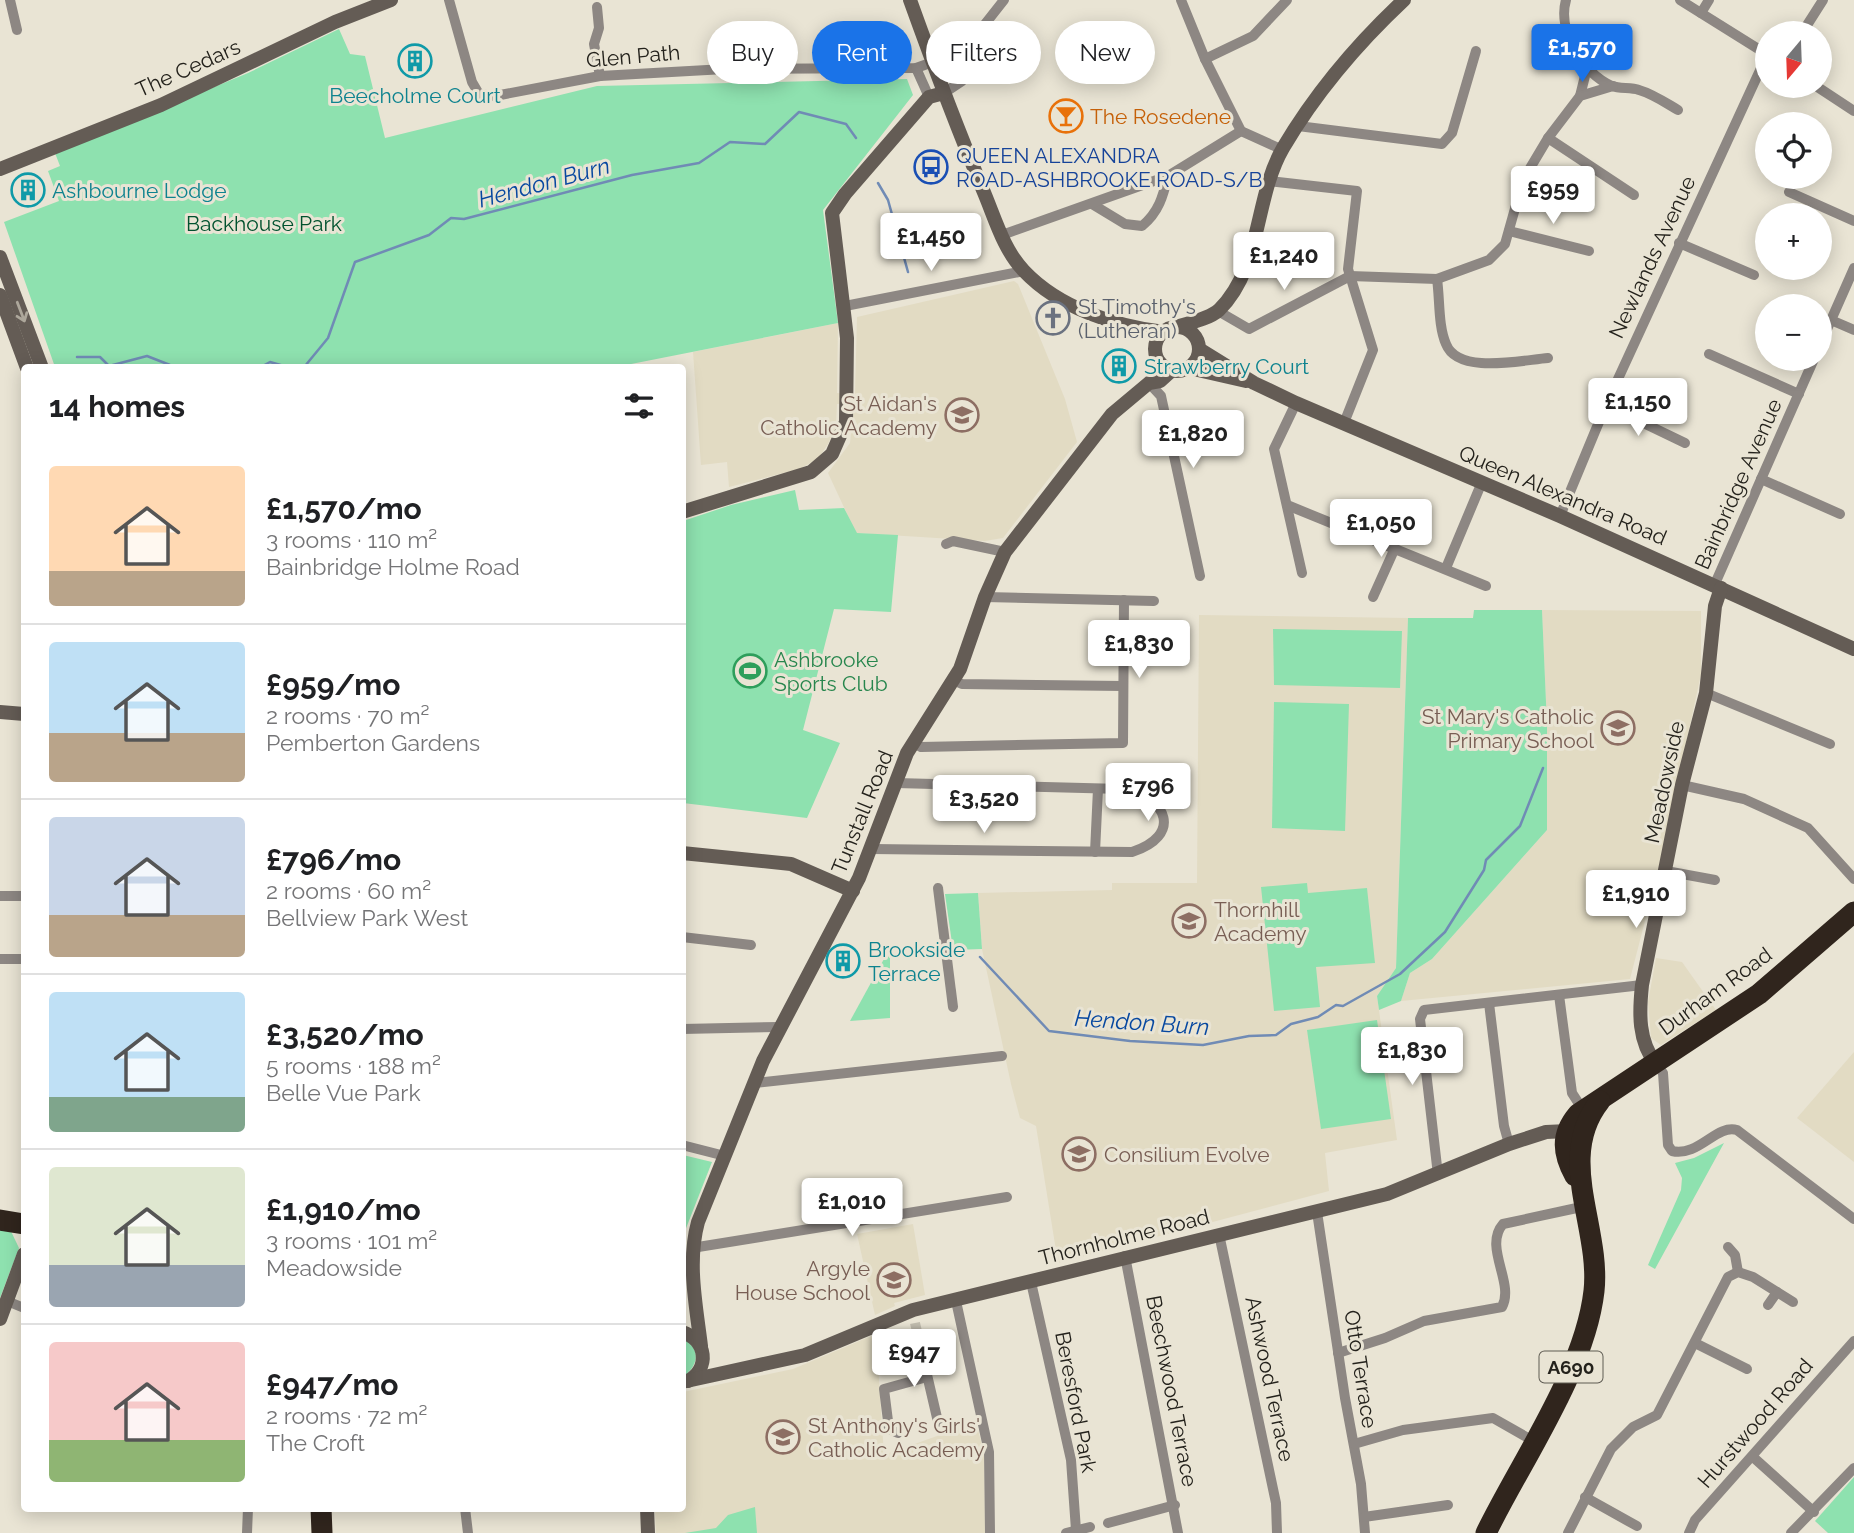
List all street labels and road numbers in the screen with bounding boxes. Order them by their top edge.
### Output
street label: The Cedars [132,34,244,102]
street label: Glen Path [585,39,681,73]
street label: Newlands Avenue [1603,172,1701,342]
street label: Bainbridge Avenue [1689,395,1787,573]
street label: Queen Alexandra Road [1455,440,1671,550]
street label: Meadowside [1639,719,1689,845]
street label: Tunstall Road [826,747,898,877]
street label: Durham Road [1654,942,1776,1040]
street label: Thornholme Road [1036,1204,1212,1270]
street label: Beechwood Terrace [1141,1293,1203,1489]
street label: Ashwood Terrace [1240,1294,1300,1464]
street label: Otto Terrace [1339,1308,1383,1430]
street label: Beresford Park [1050,1329,1102,1475]
road number: A690 [1540,1352,1602,1382]
street label: Hurstwood Road [1692,1353,1818,1493]

